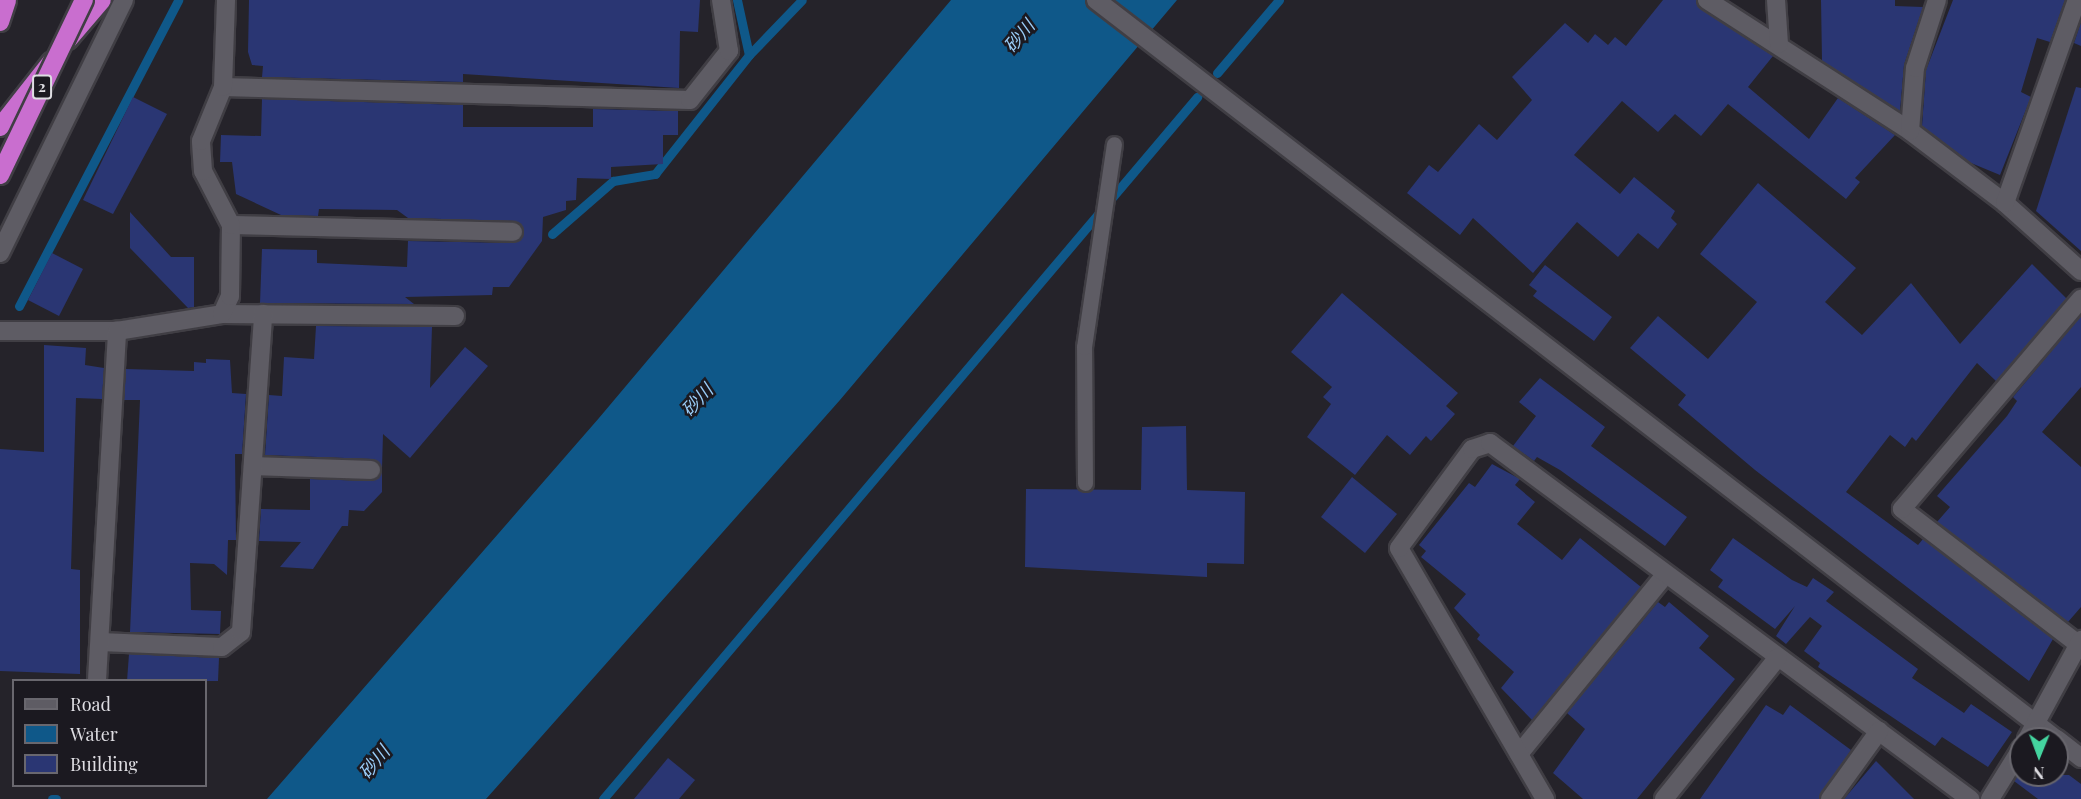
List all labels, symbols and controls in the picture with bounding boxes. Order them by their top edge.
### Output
water label: 砂川 [999,15,1039,57]
road number: 2 [32,75,52,99]
water label: 砂川 [677,379,717,421]
legend [12,679,207,787]
text: Road [70,692,111,716]
text: Water [70,722,118,746]
north arrow [2009,727,2069,787]
water label: 砂川 [354,741,394,783]
text: Building [70,752,138,776]
text: N [2033,763,2045,784]

